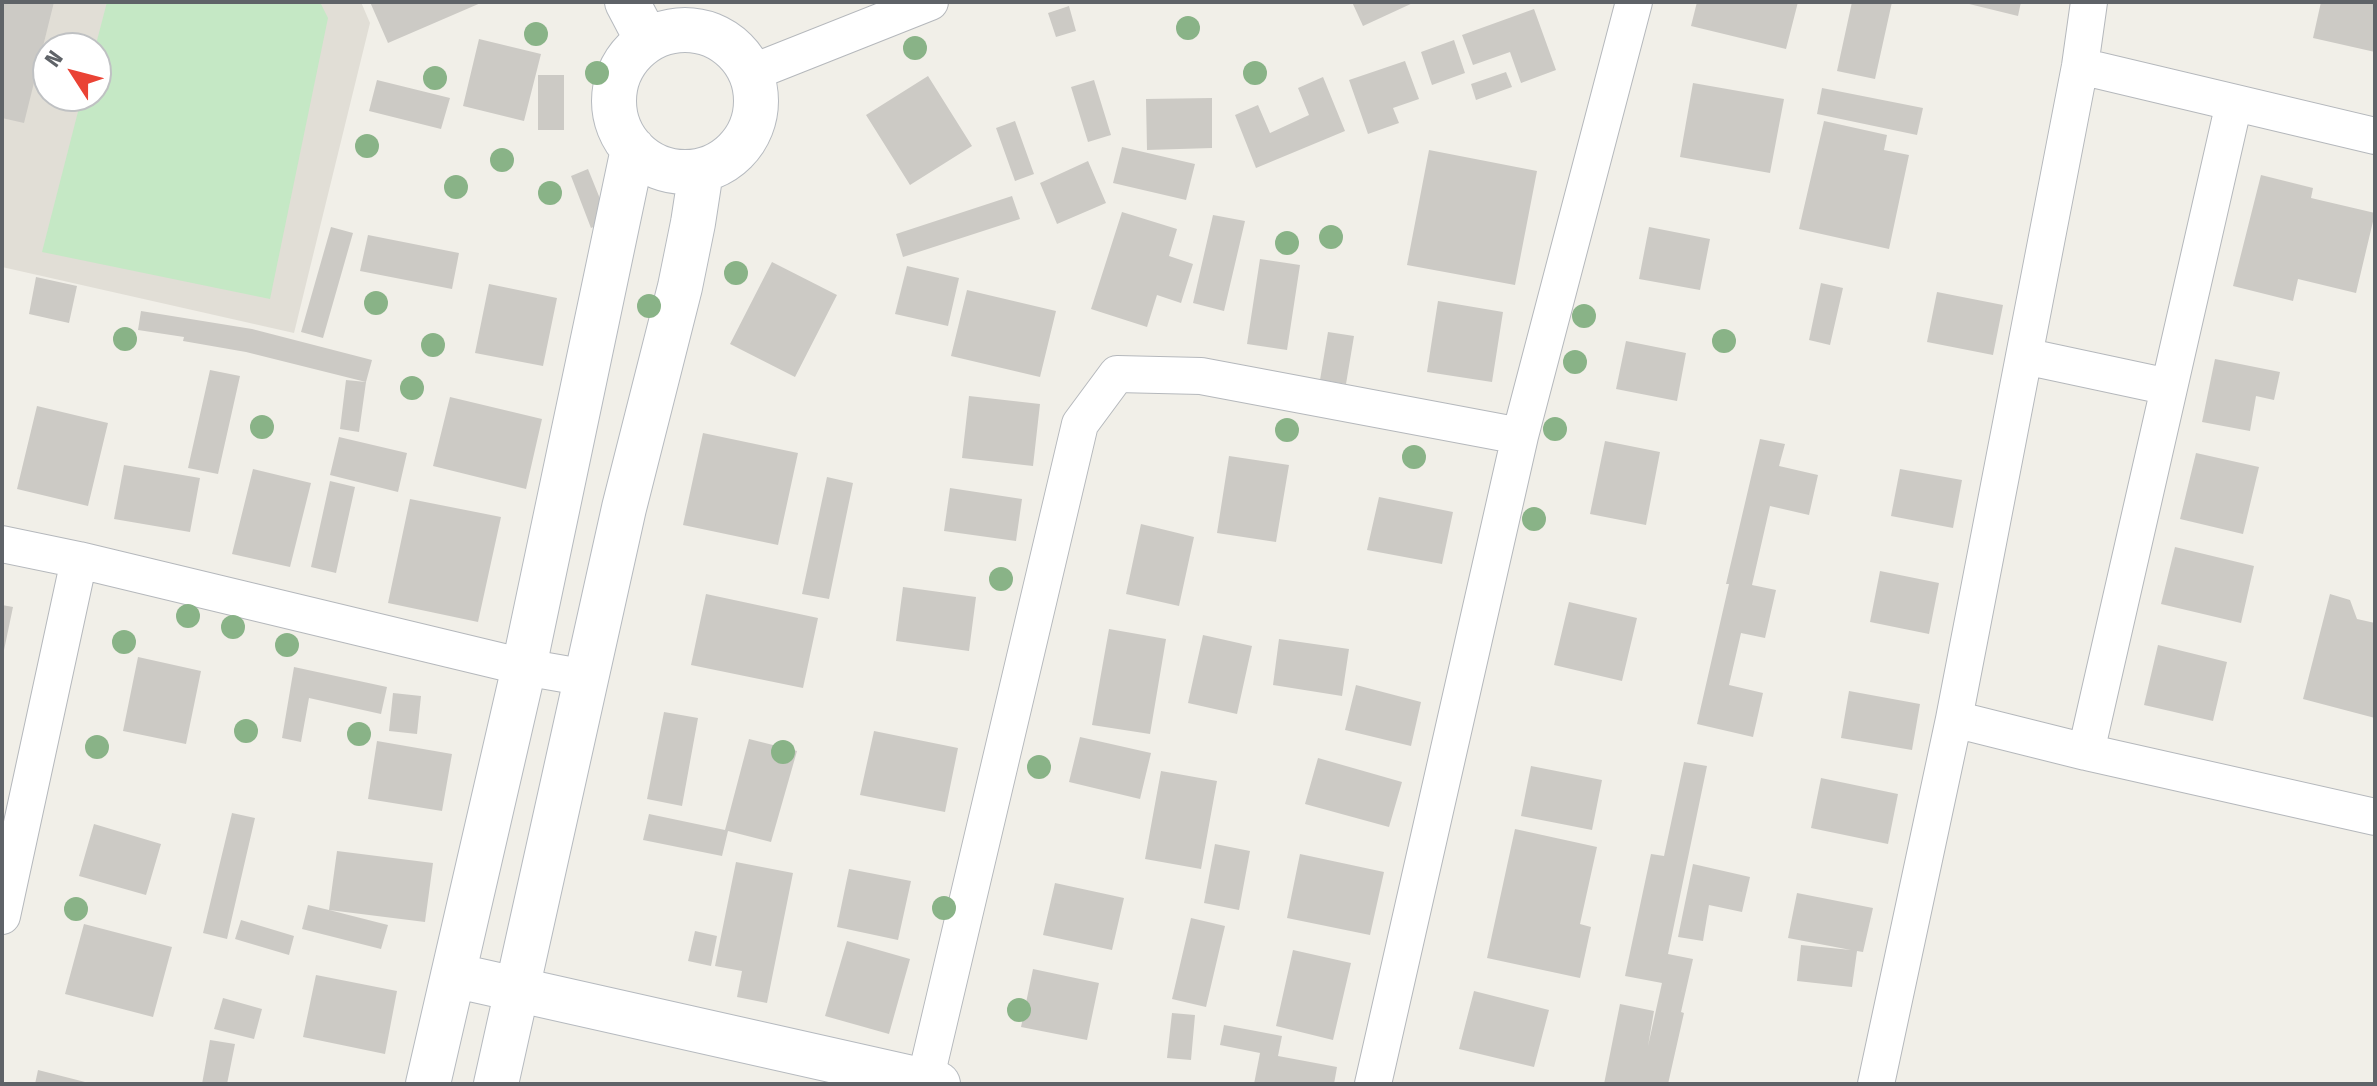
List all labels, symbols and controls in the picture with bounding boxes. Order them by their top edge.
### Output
north arrow [32,32,112,112]
text: N [39,46,69,72]

